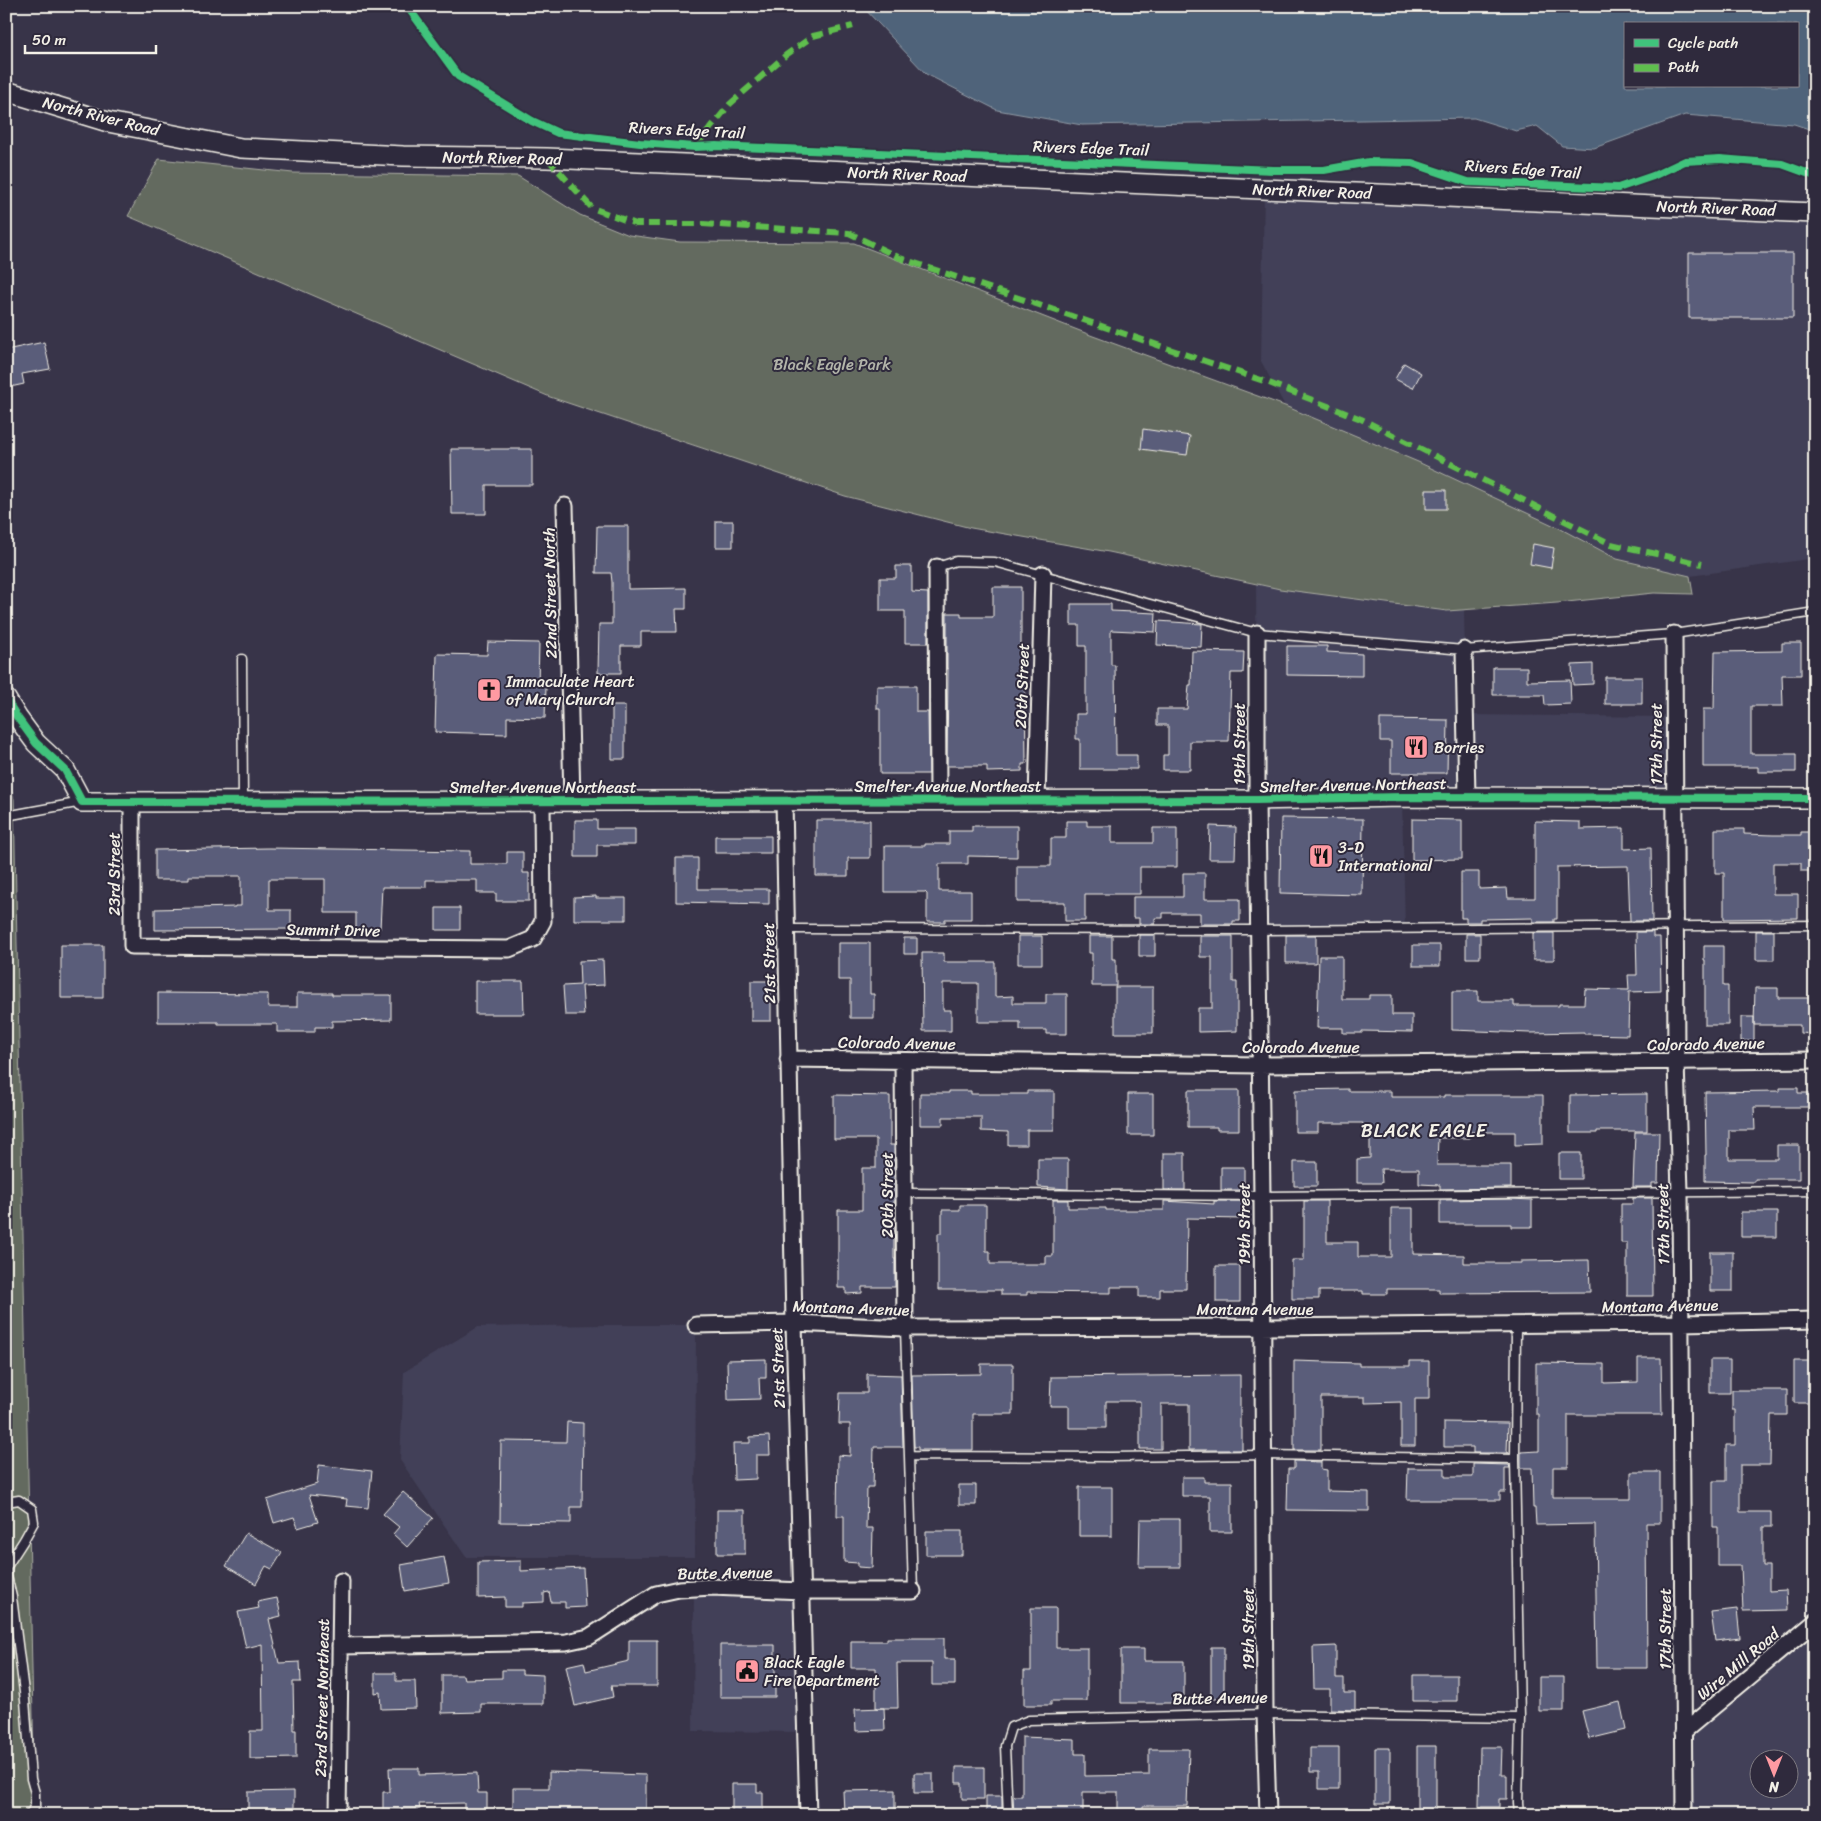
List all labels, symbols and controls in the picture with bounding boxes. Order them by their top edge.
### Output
scale bar [25,22,156,54]
legend [1624,22,1798,88]
text: 50 m [32,27,67,53]
text: Cycle path [1668,30,1739,56]
text: Path [1668,54,1699,80]
street label: North River Road [40,87,164,145]
street label: Rivers Edge Trail [628,112,746,148]
street label: Rivers Edge Trail [1032,131,1150,165]
street label: North River Road [442,142,564,174]
street label: Rivers Edge Trail [1464,150,1582,188]
street label: North River Road [847,157,969,191]
street label: North River Road [1252,174,1374,208]
street label: North River Road [1656,191,1778,225]
park label: Black Eagle Park [773,350,891,379]
street label: 22nd Street North [534,527,566,659]
street label: 20th Street [1006,643,1038,729]
place label: Immaculate Heart of Mary Church [505,667,635,714]
church icon: Immaculate Heart of Mary Church [476,677,502,703]
street label: 19th Street [1225,703,1254,785]
street label: 17th Street [1642,703,1671,785]
place label: Borries [1434,733,1484,762]
restaurant icon: Borries [1403,734,1429,760]
street label: Smelter Avenue Northeast [1259,769,1447,801]
street label: Smelter Avenue Northeast [854,772,1042,801]
street label: Smelter Avenue Northeast [449,773,637,802]
street label: 23rd Street [100,832,129,916]
place label: 3-D International [1337,833,1433,880]
restaurant icon: 3-D International [1308,843,1334,869]
street label: Summit Drive [286,915,380,945]
street label: 21st Street [754,922,784,1004]
street label: Colorado Avenue [838,1027,956,1059]
street label: Colorado Avenue [1647,1028,1765,1060]
street label: Colorado Avenue [1242,1033,1360,1062]
district label: BLACK EAGLE [1361,1114,1488,1147]
street label: 20th Street [873,1152,902,1238]
street label: 19th Street [1230,1183,1259,1265]
street label: 17th Street [1648,1183,1678,1265]
street label: Montana Avenue [1601,1290,1719,1322]
street label: Montana Avenue [792,1291,910,1325]
street label: Montana Avenue [1197,1295,1314,1324]
street label: 21st Street [762,1327,794,1409]
street label: Butte Avenue [677,1558,773,1588]
street label: 19th Street [1234,1588,1263,1670]
street label: 17th Street [1651,1588,1680,1670]
street label: 23rd Street Northeast [306,1618,338,1778]
street label: Wire Mill Road [1690,1619,1787,1708]
place label: Black Eagle Fire Department [764,1648,880,1695]
public building icon: Black Eagle Fire Department [734,1658,760,1684]
street label: Butte Avenue [1172,1683,1268,1713]
north arrow [1748,1748,1798,1798]
text: N [1769,1774,1780,1799]

